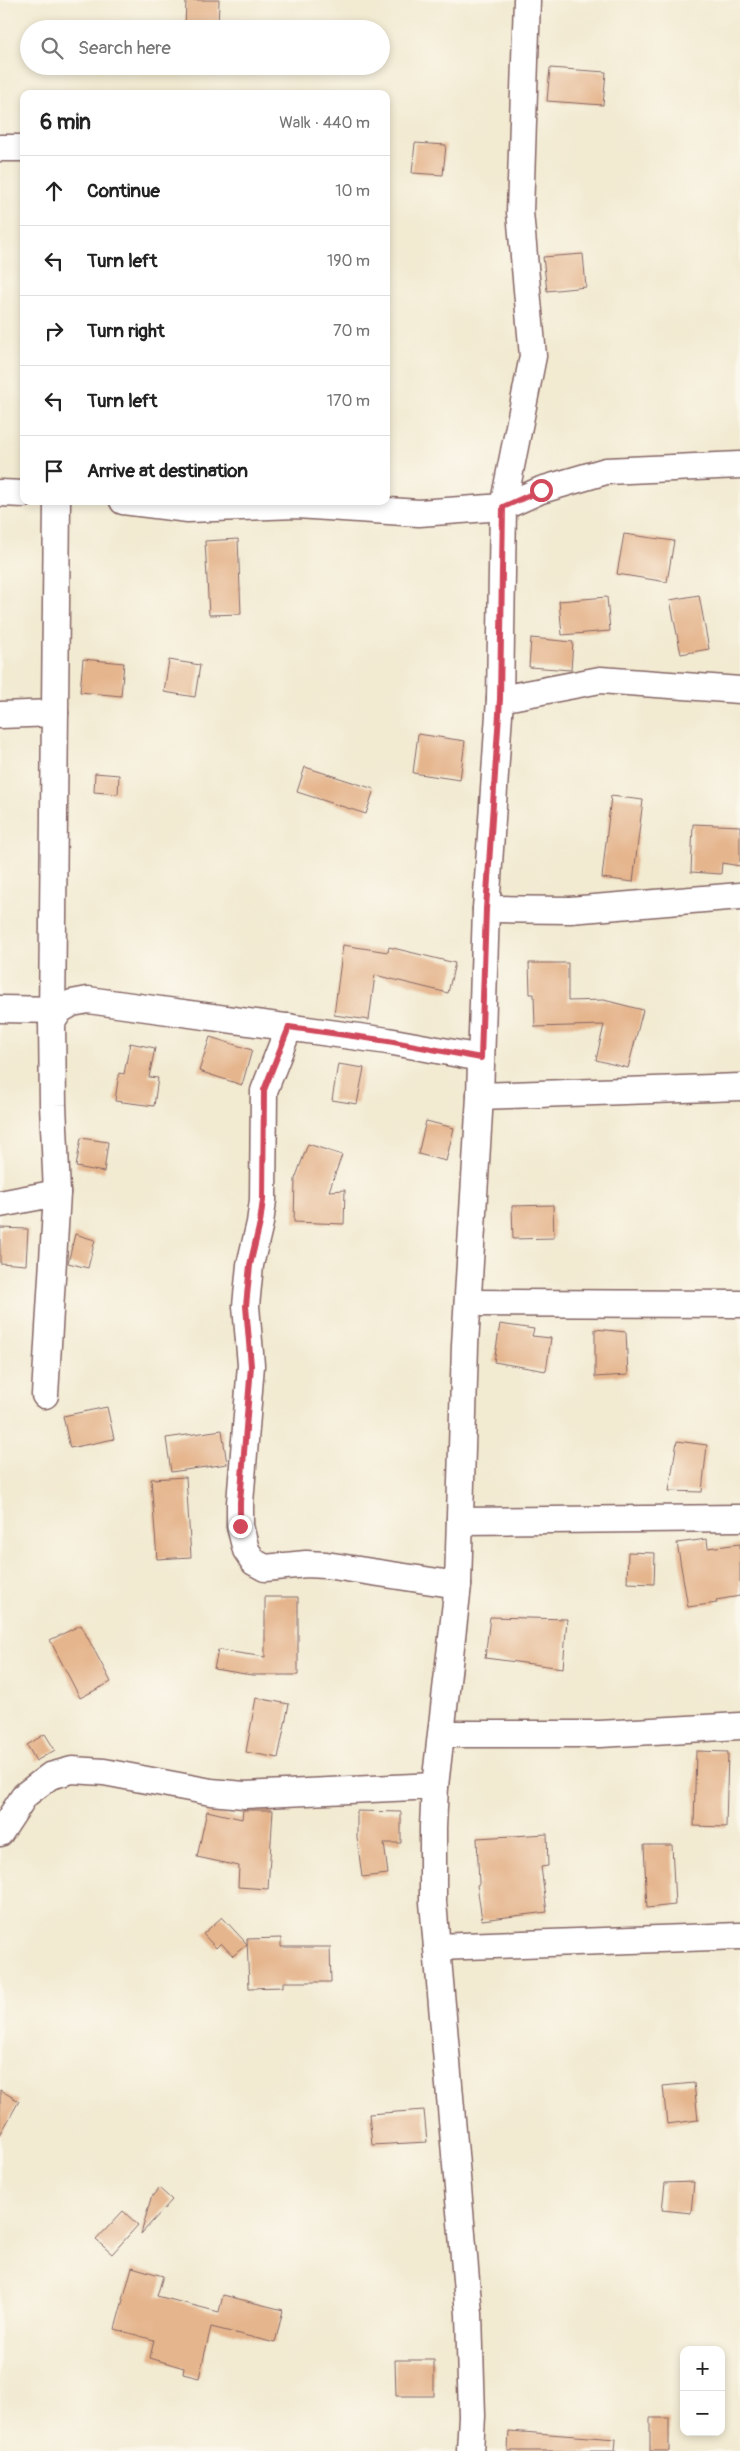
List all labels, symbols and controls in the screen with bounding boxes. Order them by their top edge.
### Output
search box [20,20,390,75]
icon: search [38,34,66,62]
text: Search here [78,36,171,60]
text: 6 min [40,109,91,136]
text: Walk · 440 m [279,113,370,133]
icon: ahead [40,177,68,205]
text: Continue [87,179,160,203]
text: 10 m [335,181,370,201]
icon: left [40,247,68,275]
text: Turn left [87,249,157,273]
text: 190 m [327,251,370,271]
icon: right [40,317,68,345]
text: Turn right [87,319,165,343]
text: 70 m [333,321,370,341]
icon: left [40,387,68,415]
text: Turn left [87,389,157,413]
text: 170 m [327,391,370,411]
icon: arrive [40,457,68,485]
text: Arrive at destination [87,459,248,483]
route start [530,479,553,502]
route end [229,1515,252,1538]
map controls [680,2346,725,2436]
button: + [680,2346,725,2391]
button: − [680,2391,725,2436]

